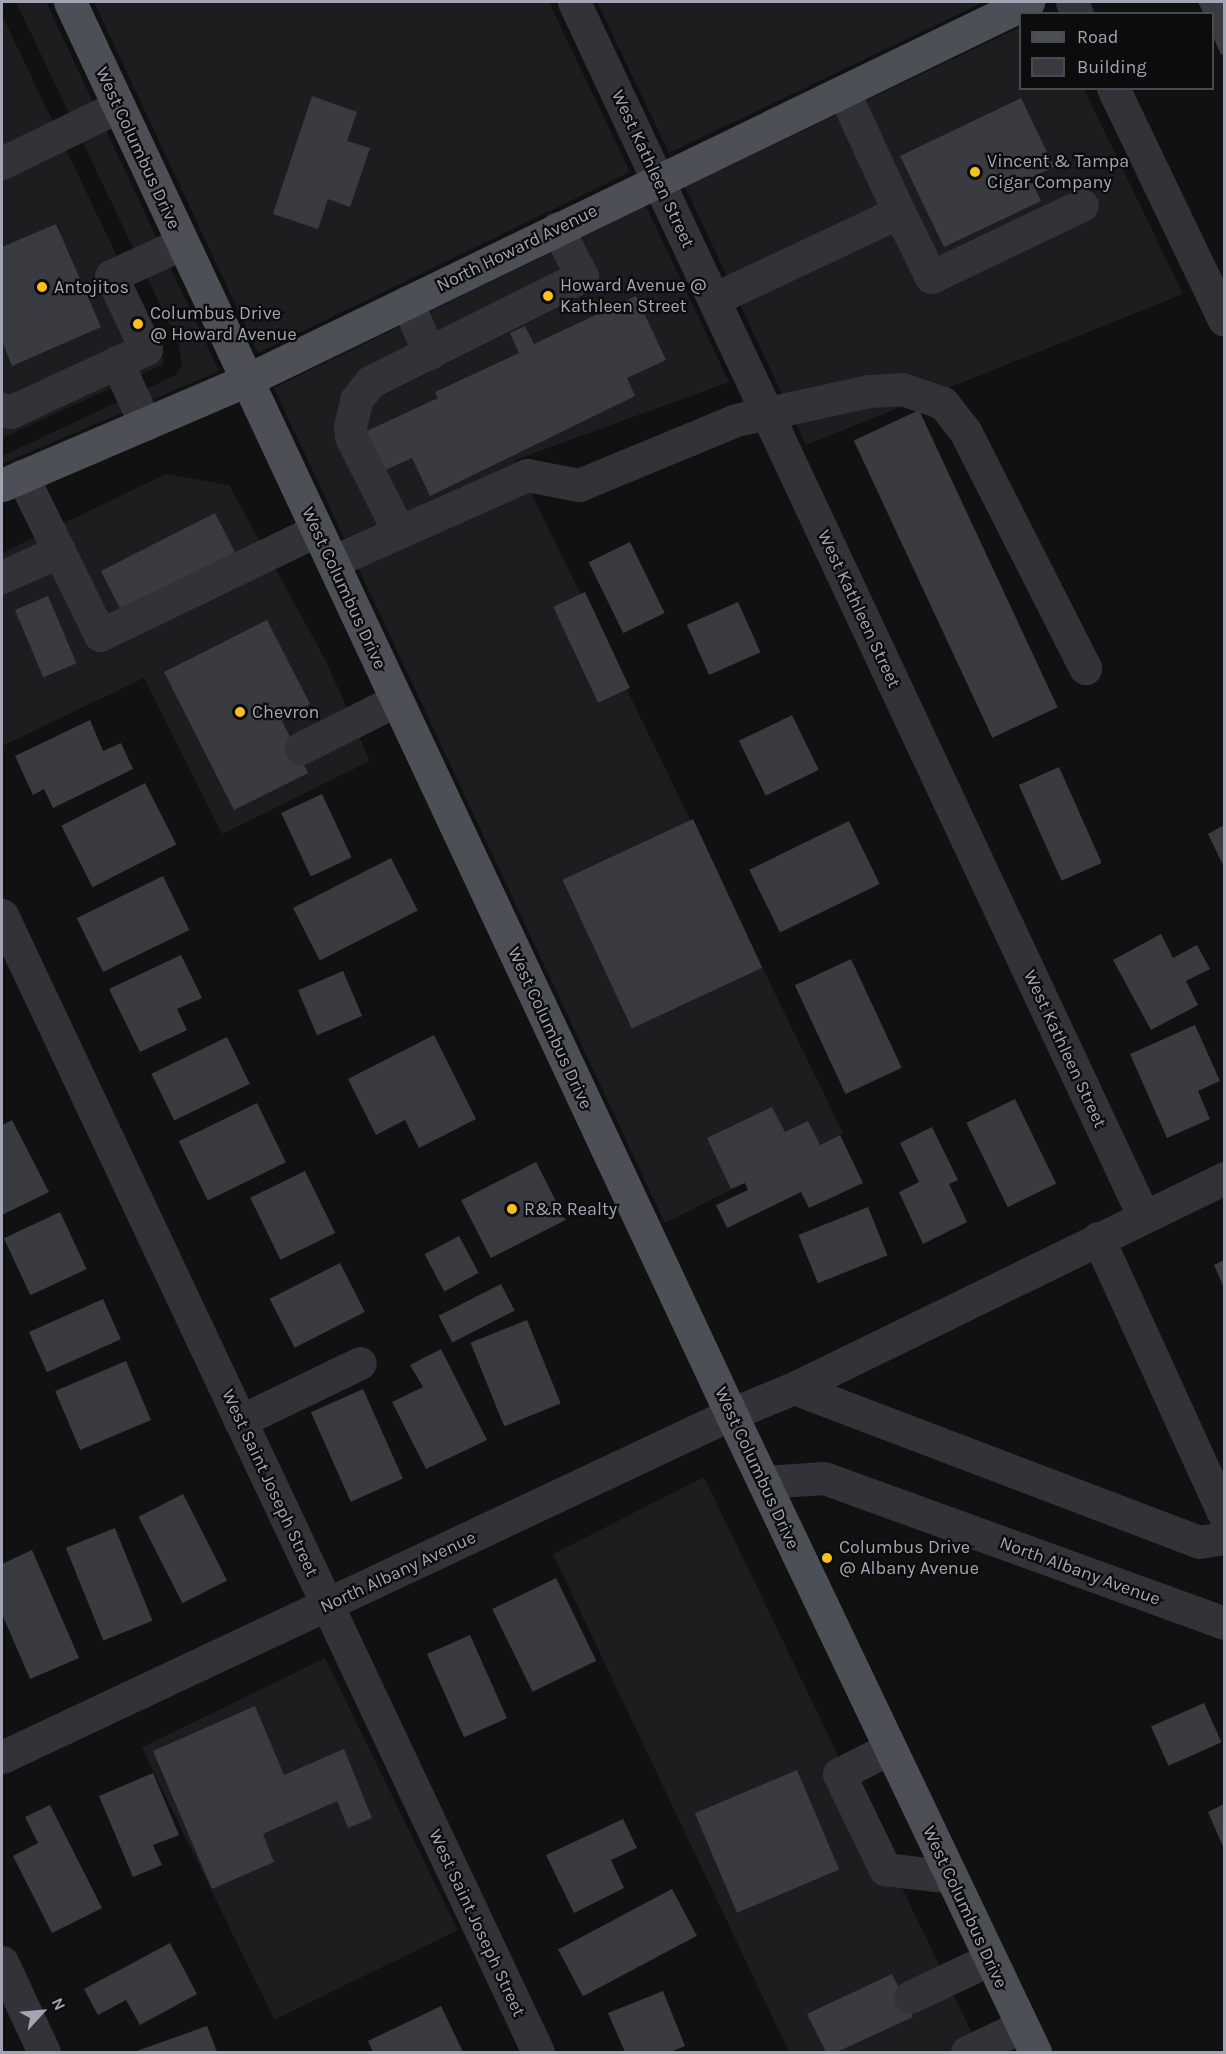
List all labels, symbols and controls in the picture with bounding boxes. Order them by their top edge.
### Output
legend [1019,12,1214,90]
text: Road [1077,26,1118,48]
text: Building [1077,56,1147,78]
street label: West Columbus Drive [91,64,185,232]
street label: West Kathleen Street [607,87,699,251]
place label: Vincent & Tampa Cigar Company [987,151,1129,194]
marker: Vincent & Tampa Cigar Company [968,165,982,179]
street label: North Howard Avenue [433,200,601,296]
place label: Howard Avenue @ Kathleen Street [560,275,707,318]
place label: Antojitos [54,276,129,298]
marker: Antojitos [35,280,49,294]
marker: Howard Avenue @ Kathleen Street [541,289,555,303]
place label: Columbus Drive @ Howard Avenue [150,303,297,346]
marker: Columbus Drive @ Howard Avenue [131,317,145,331]
street label: West Columbus Drive [297,504,391,672]
street label: West Kathleen Street [813,527,905,691]
place label: Chevron [252,701,319,723]
marker: Chevron [233,705,247,719]
street label: West Columbus Drive [503,944,597,1112]
street label: West Kathleen Street [1019,967,1111,1131]
place label: R&R Realty [524,1198,617,1220]
marker: R&R Realty [505,1202,519,1216]
street label: West Columbus Drive [710,1384,804,1552]
street label: West Saint Joseph Street [217,1386,323,1580]
street label: North Albany Avenue [317,1526,479,1618]
street label: North Albany Avenue [997,1532,1163,1610]
place label: Columbus Drive @ Albany Avenue [839,1537,979,1580]
marker: Columbus Drive @ Albany Avenue [820,1551,834,1565]
street label: West Columbus Drive [918,1823,1012,1991]
street label: West Saint Joseph Street [424,1826,530,2020]
north arrow [12,1982,72,2042]
text: N [48,1995,70,2013]

